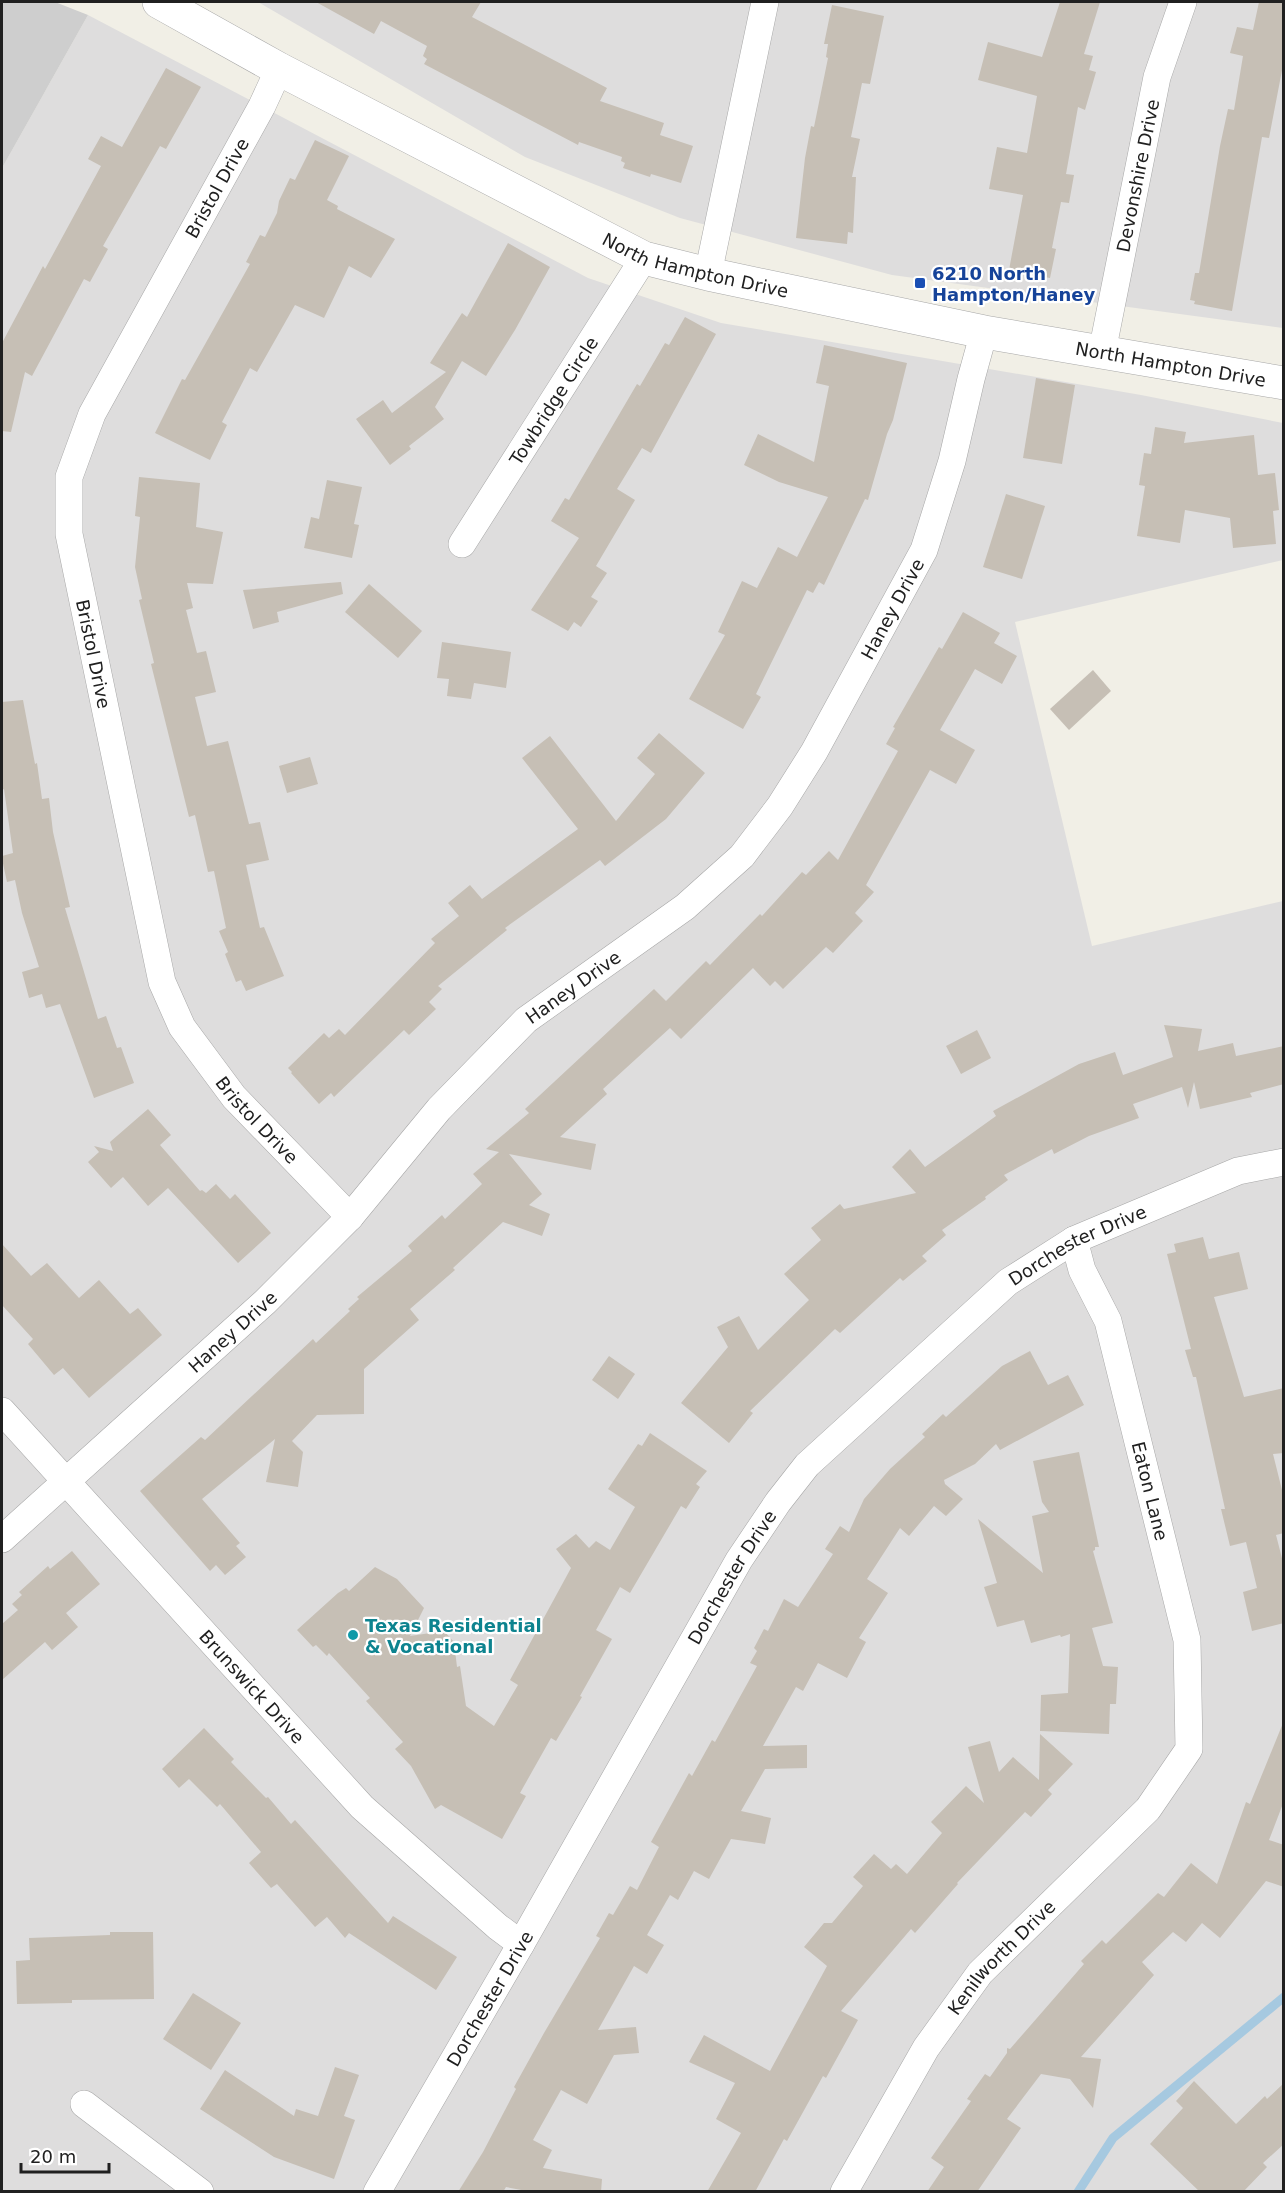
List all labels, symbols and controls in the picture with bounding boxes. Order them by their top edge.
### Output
street label: Devonshire Drive [1112,97,1163,254]
street label: Bristol Drive [181,134,253,242]
street label: North Hampton Drive [599,228,790,301]
place label: 6210 North Hampton/Haney [932,263,1095,305]
marker: 6210 North Hampton/Haney [913,276,927,290]
street label: Towbridge Circle [504,333,602,469]
street label: North Hampton Drive [1074,337,1268,390]
street label: Haney Drive [856,555,928,663]
street label: Bristol Drive [72,597,115,710]
street label: Haney Drive [521,946,624,1028]
street label: Bristol Drive [212,1072,303,1168]
street label: Dorchester Drive [1004,1200,1149,1290]
street label: Haney Drive [184,1286,281,1377]
street label: Eaton Lane [1128,1439,1172,1543]
street label: Dorchester Drive [683,1506,780,1648]
place label: Texas Residential & Vocational [365,1615,542,1657]
street label: Brunswick Drive [195,1625,309,1747]
marker: Texas Residential & Vocational [346,1628,360,1642]
street label: Kenilworth Drive [943,1895,1059,2019]
street label: Dorchester Drive [442,1927,537,2070]
scale bar [21,2136,110,2174]
text: 20 m [30,2146,76,2167]

